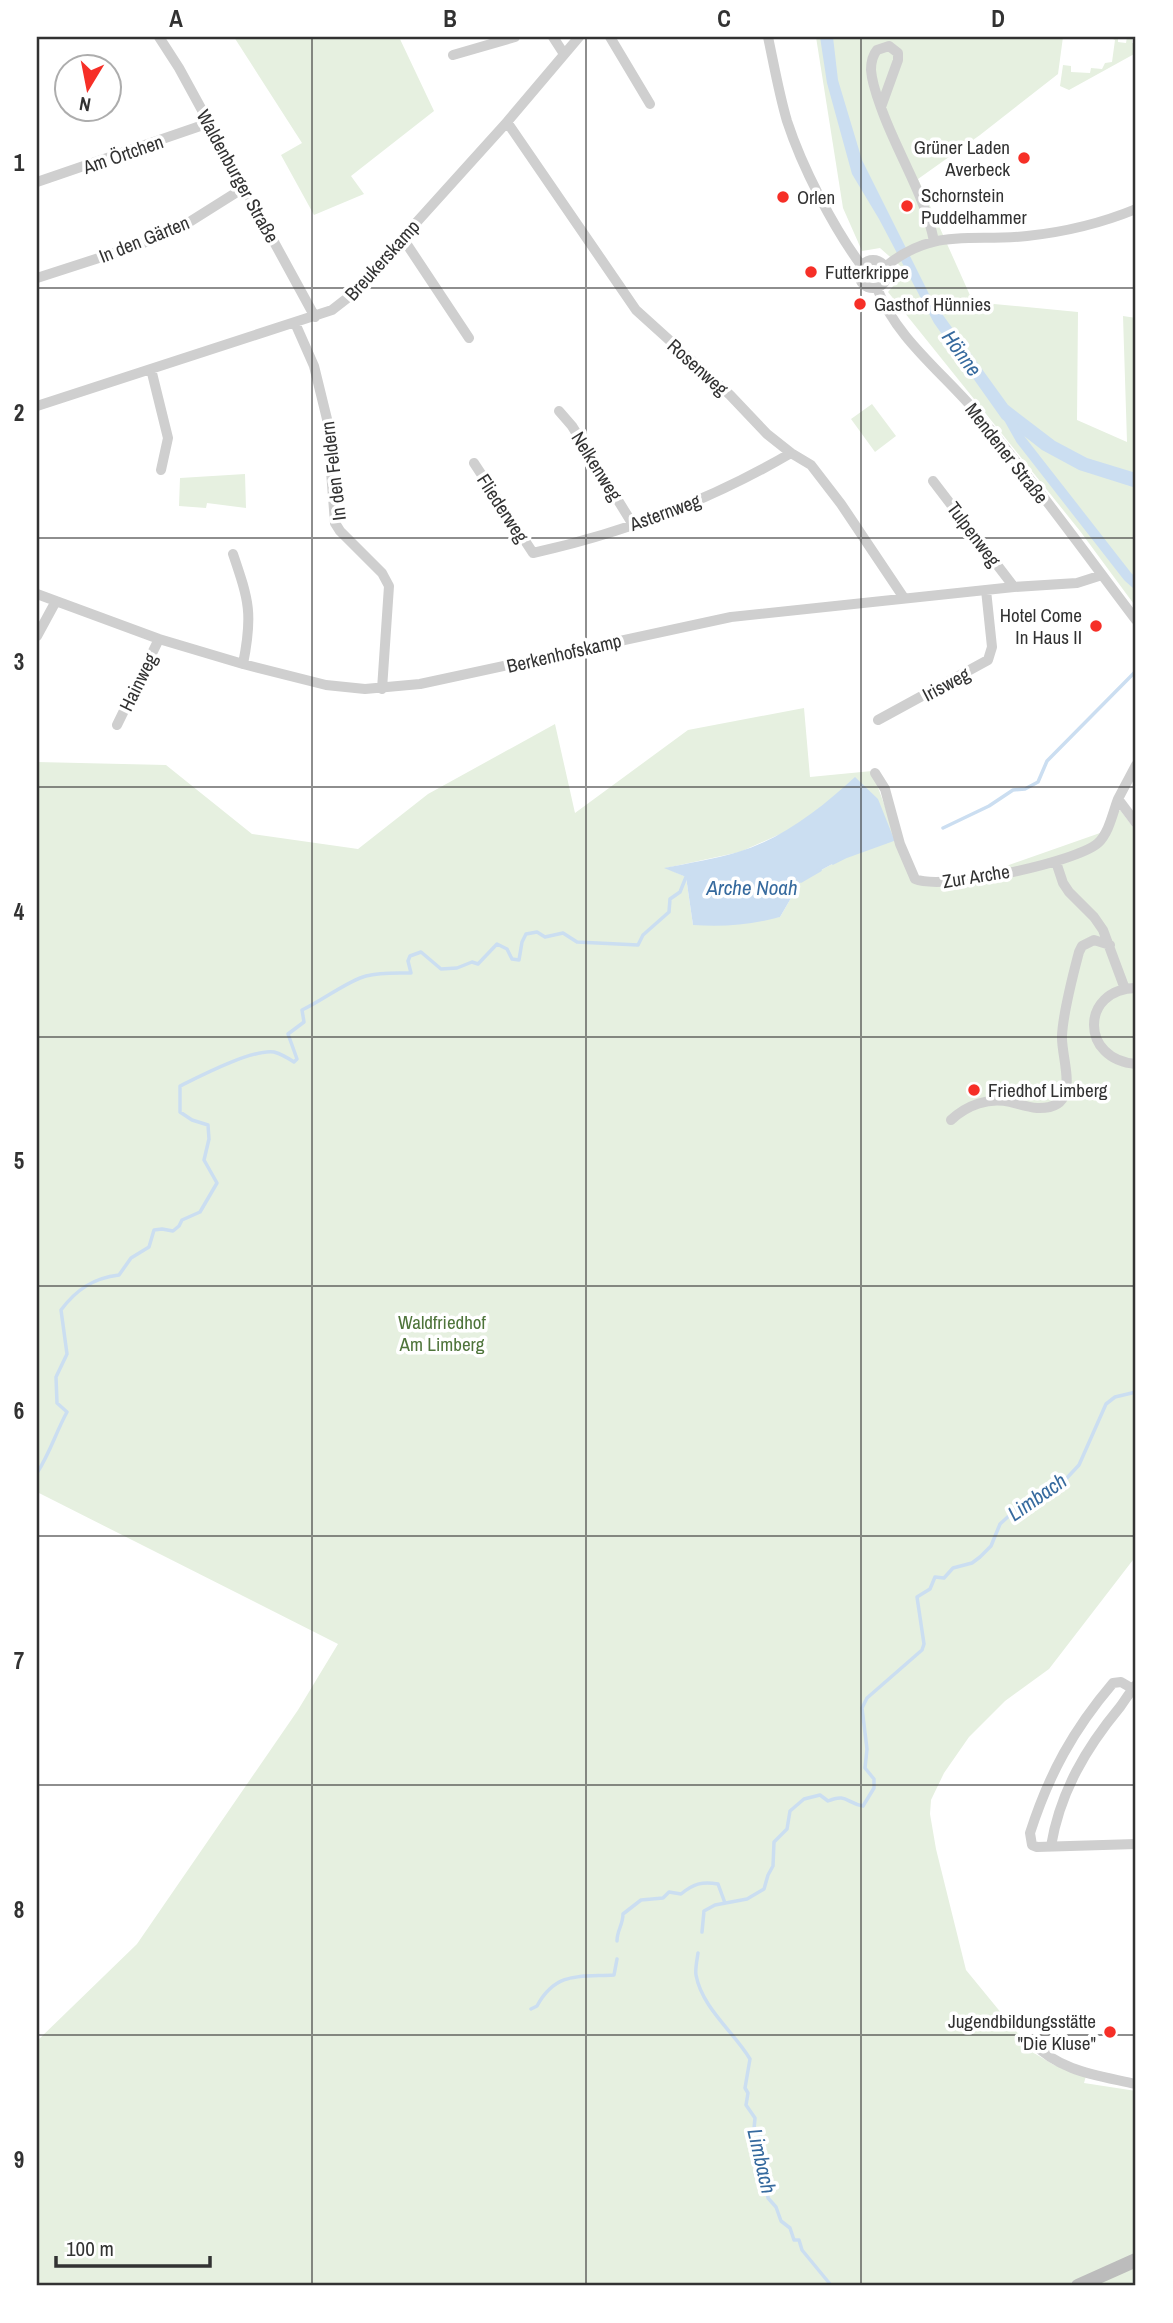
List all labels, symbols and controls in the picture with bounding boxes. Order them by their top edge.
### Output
text: A [169,3,183,34]
text: B [443,3,457,34]
text: C [717,3,731,34]
text: D [991,3,1005,34]
north arrow [52,52,122,122]
text: N [77,91,93,119]
street label: Waldenburger Straße [191,105,285,247]
street label: Am Örtchen [79,128,167,180]
place label: Grüner Laden Averbeck [914,134,1010,182]
text: 1 [14,147,25,178]
marker: Grüner Laden Averbeck [1016,150,1032,166]
place label: Schornstein Puddelhammer [921,182,1027,230]
place label: Orlen [797,184,835,210]
marker: Orlen [775,189,791,205]
marker: Schornstein Puddelhammer [899,198,915,214]
street label: In den Gärten [95,209,193,269]
street label: Breukerskamp [339,214,425,306]
place label: Futterkrippe [825,259,909,285]
marker: Futterkrippe [803,264,819,280]
place label: Gasthof Hünnies [874,291,991,317]
marker: Gasthof Hünnies [852,296,868,312]
water label: Hönne [935,324,989,382]
street label: Rosenweg [662,333,734,402]
text: 2 [14,397,24,428]
street label: Mendener Straße [959,397,1055,509]
street label: In den Feldern [314,420,352,522]
street label: Nelkenweg [566,426,629,506]
street label: Fliederweg [471,469,535,548]
street label: Asternweg [625,487,704,537]
street label: Tulpenweg [941,496,1007,572]
place label: Hotel Come In Haus II [1000,602,1082,650]
marker: Hotel Come In Haus II [1088,618,1104,634]
street label: Berkenhofskamp [504,627,624,679]
text: 3 [14,646,24,677]
street label: Hainweg [113,648,163,715]
street label: Irisweg [918,661,975,707]
street label: Zur Arche [941,858,1011,894]
water label: Arche Noah [706,873,797,902]
text: 4 [14,896,25,927]
place label: Friedhof Limberg [988,1077,1108,1103]
marker: Friedhof Limberg [966,1082,982,1098]
text: 5 [14,1145,24,1176]
park label: Waldfriedhof Am Limberg [398,1309,487,1357]
text: 6 [14,1395,24,1426]
water label: Limbach [1002,1466,1072,1528]
text: 7 [14,1645,24,1676]
text: 8 [14,1894,24,1925]
place label: Jugendbildungsstätte "Die Kluse" [948,2008,1096,2056]
marker: Jugendbildungsstätte "Die Kluse" [1102,2024,1118,2040]
water label: Limbach [740,2126,784,2196]
text: 9 [14,2144,24,2175]
scale bar [56,2225,210,2269]
text: 100 m [66,2234,114,2263]

